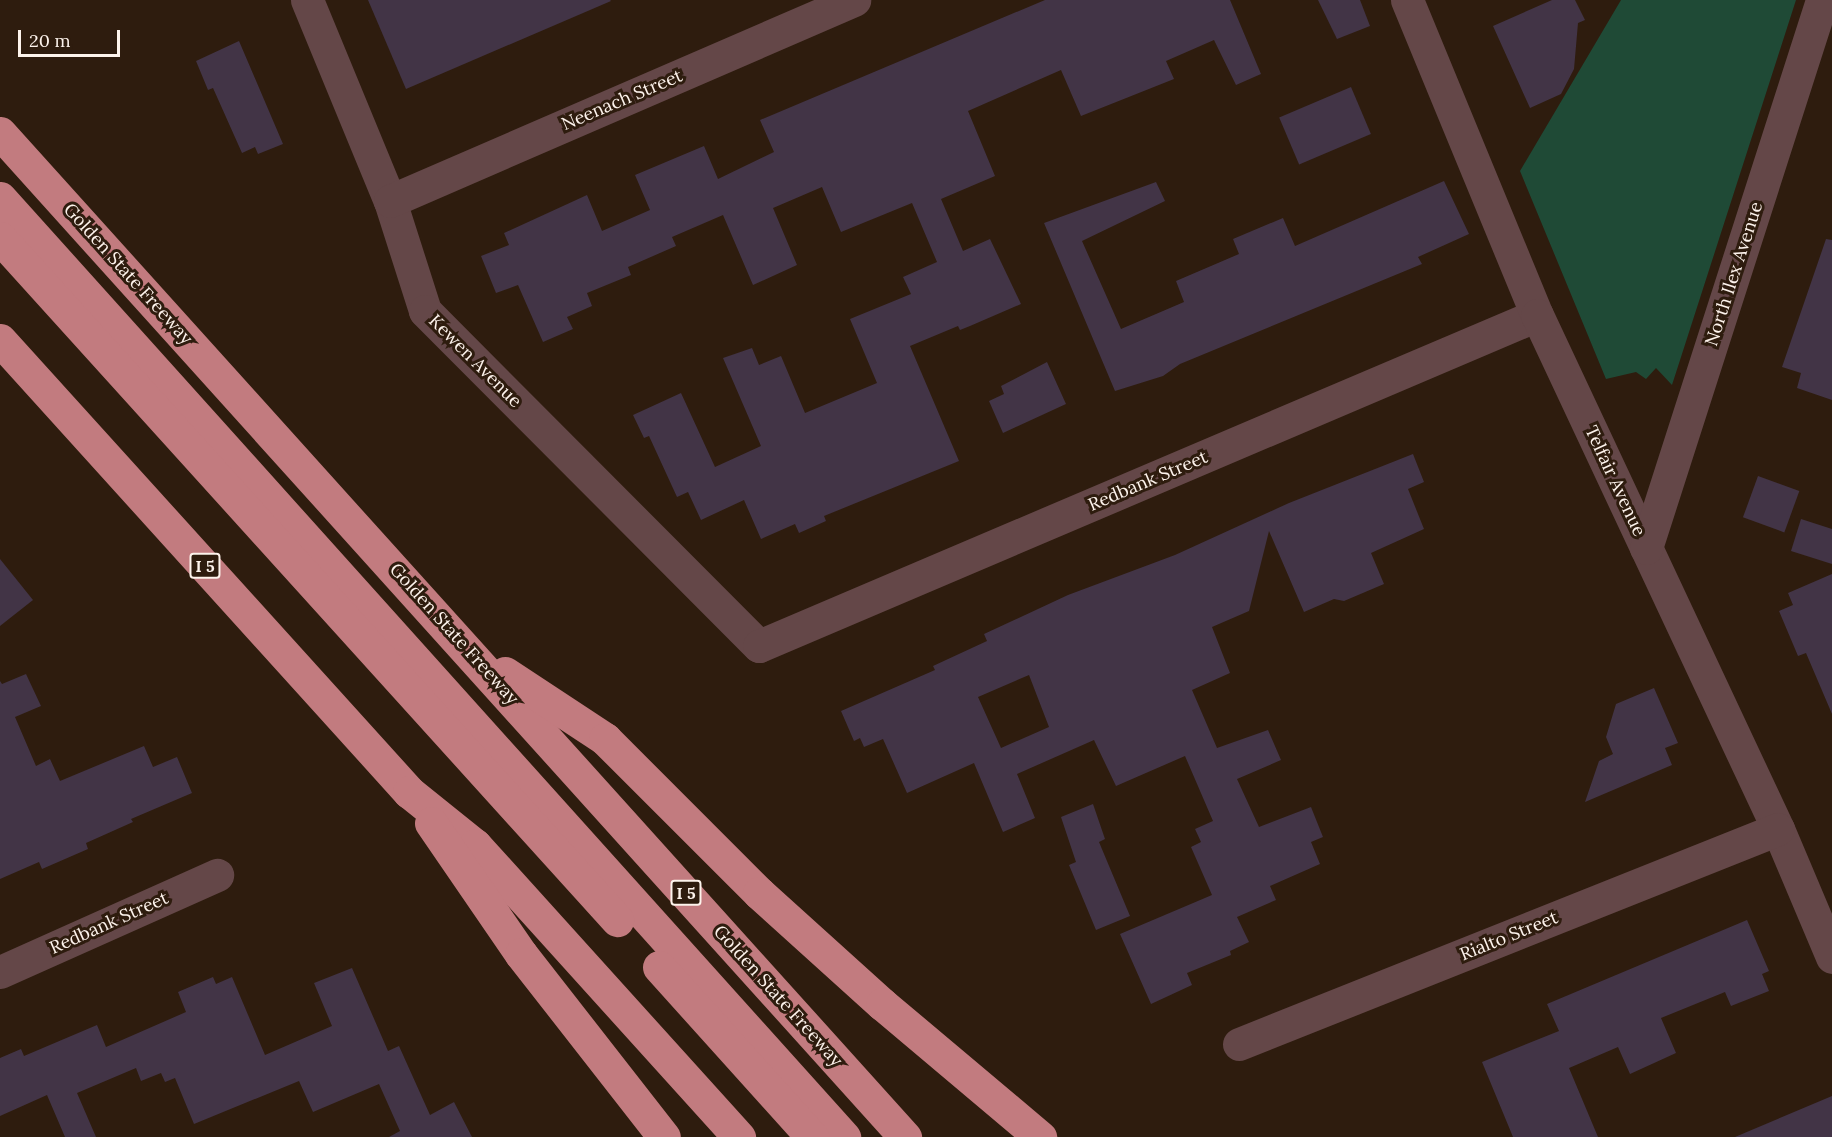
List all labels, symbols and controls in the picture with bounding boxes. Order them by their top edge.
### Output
scale bar [21,18,123,56]
text: 20 m [29,29,71,52]
street label: Neenach Street [558,65,686,135]
street label: Golden State Freeway [59,199,197,349]
street label: North Ilex Avenue [1700,199,1768,349]
street label: Kewen Avenue [424,310,526,412]
street label: Telfair Avenue [1580,422,1650,540]
street label: Redbank Street [1085,446,1211,516]
road number: I 5 [188,553,222,579]
street label: Golden State Freeway [385,559,523,709]
road number: I 5 [670,880,702,906]
street label: Redbank Street [46,887,172,959]
street label: Rialto Street [1457,907,1561,965]
street label: Golden State Freeway [709,921,847,1071]

